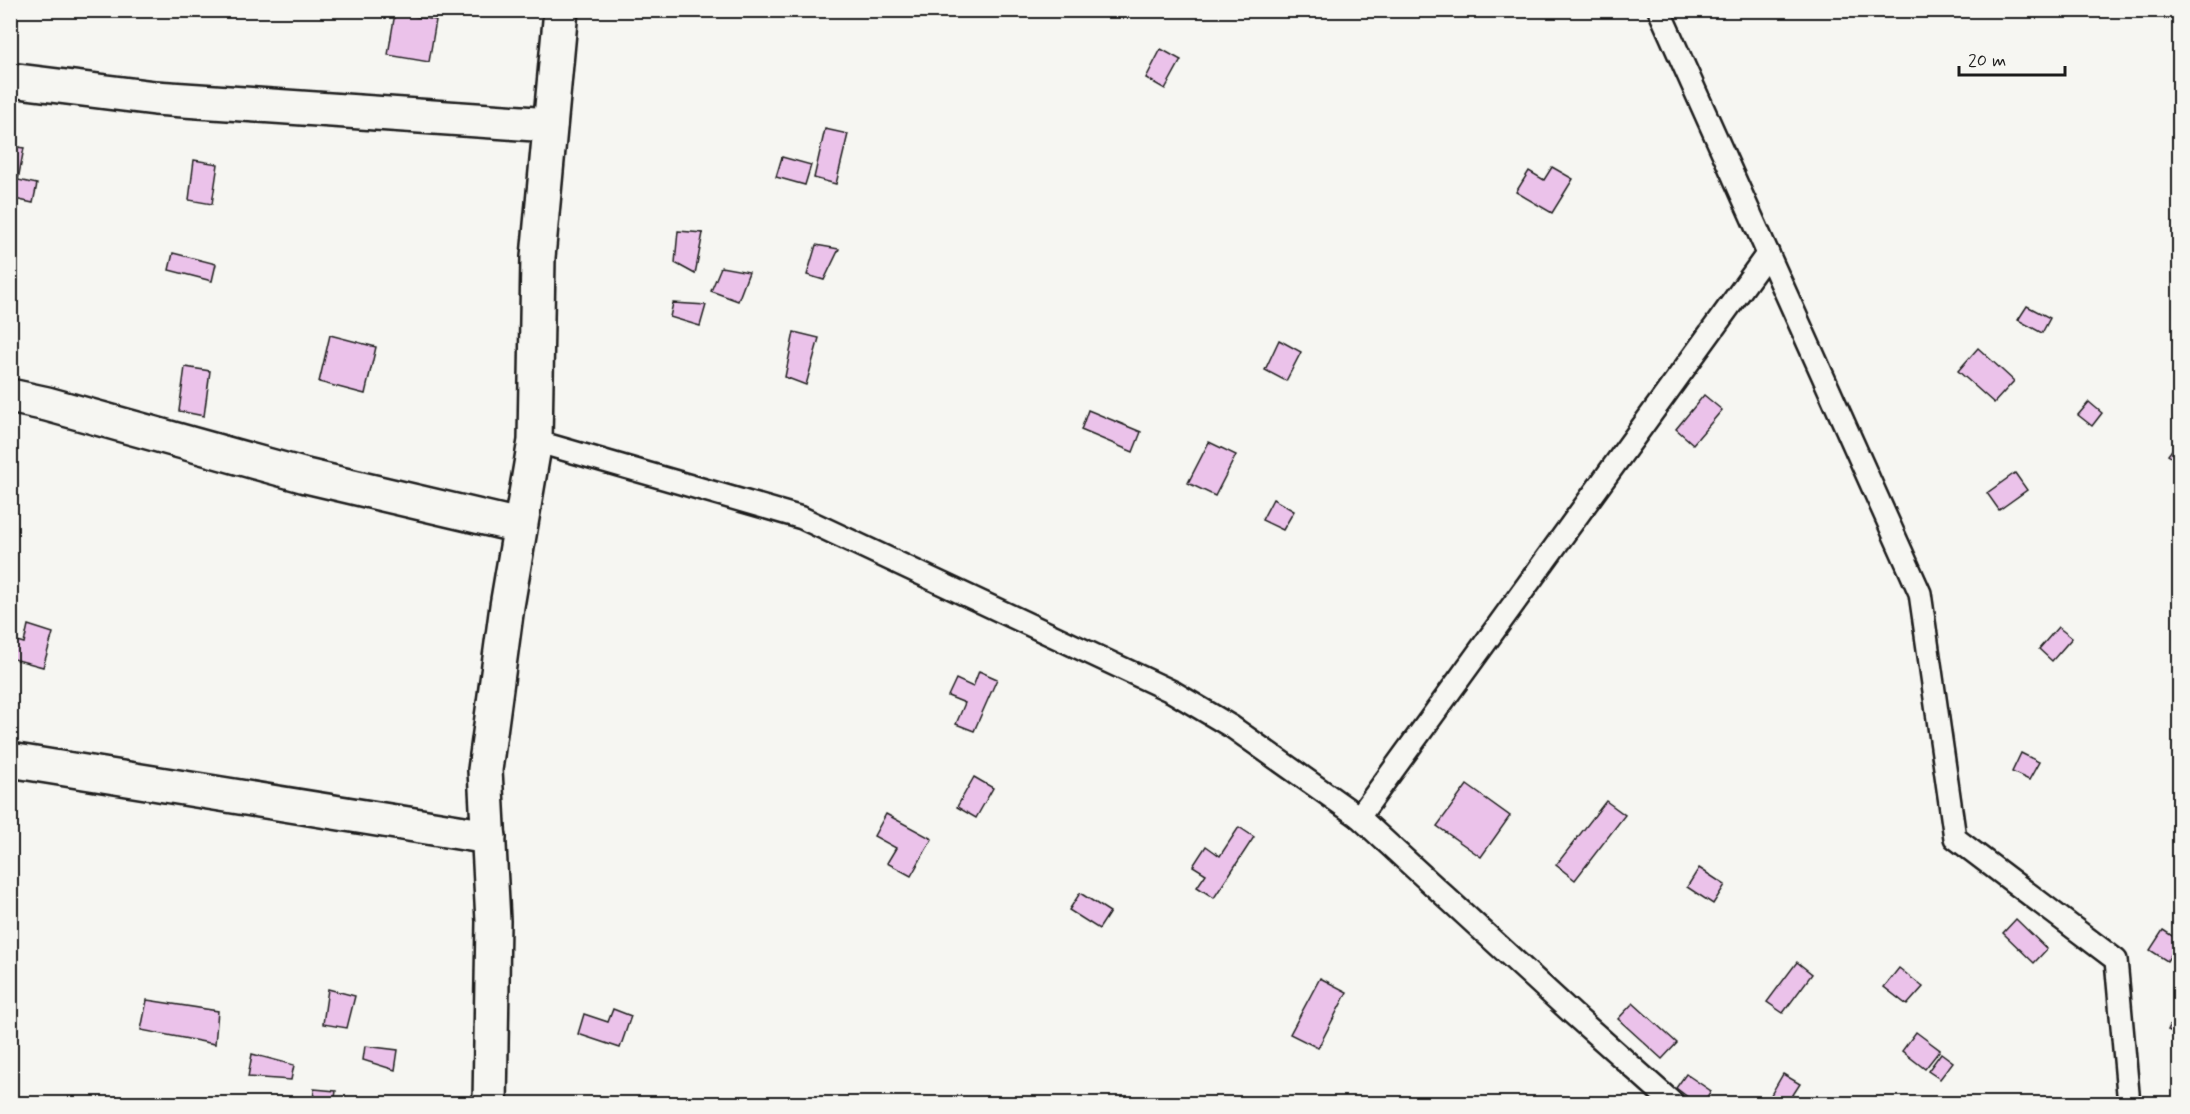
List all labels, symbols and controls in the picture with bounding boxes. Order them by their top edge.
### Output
scale bar [1959,39,2066,77]
text: 20 m [1968,49,2006,73]

